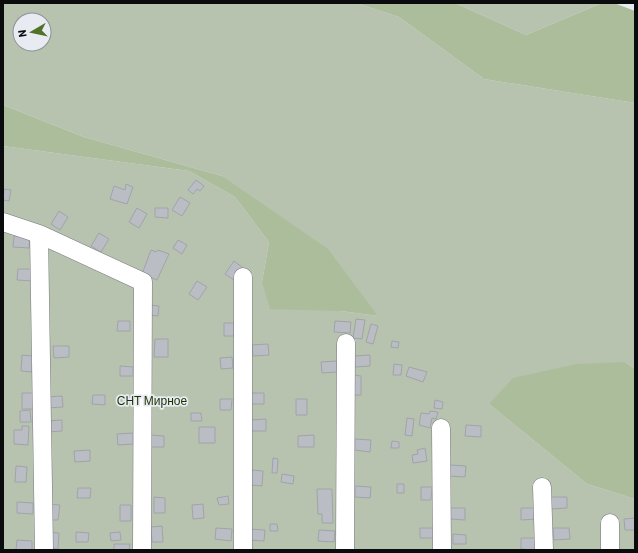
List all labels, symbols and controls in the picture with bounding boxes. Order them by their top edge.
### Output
north arrow [12,12,52,52]
text: N [15,29,29,38]
park label: СНТ Мирное [117,393,188,408]

